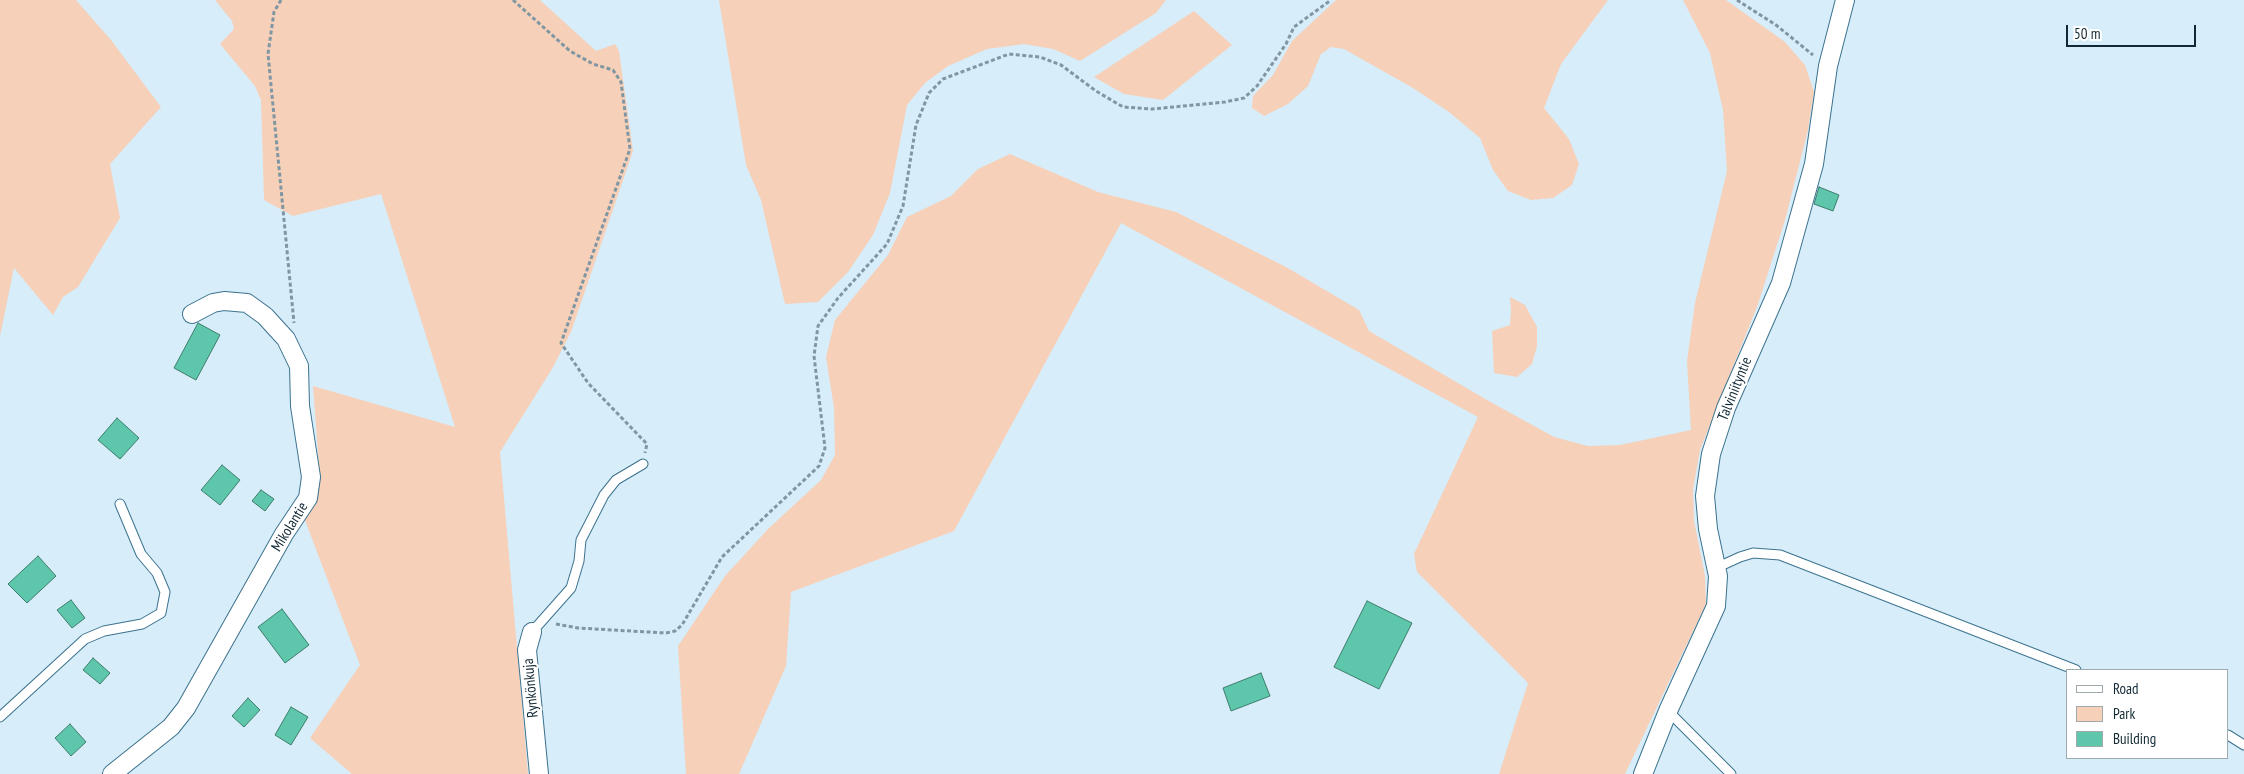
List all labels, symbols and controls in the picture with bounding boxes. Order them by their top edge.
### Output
scale bar [2069,15,2199,47]
text: 50 m [2074,24,2100,43]
street label: Talviniityntie [1714,355,1756,423]
street label: Mikolantie [268,499,312,555]
street label: Rynkönkuja [519,658,543,718]
legend [2066,669,2229,759]
text: Road [2113,679,2139,698]
text: Park [2113,704,2135,723]
text: Building [2113,729,2156,748]

